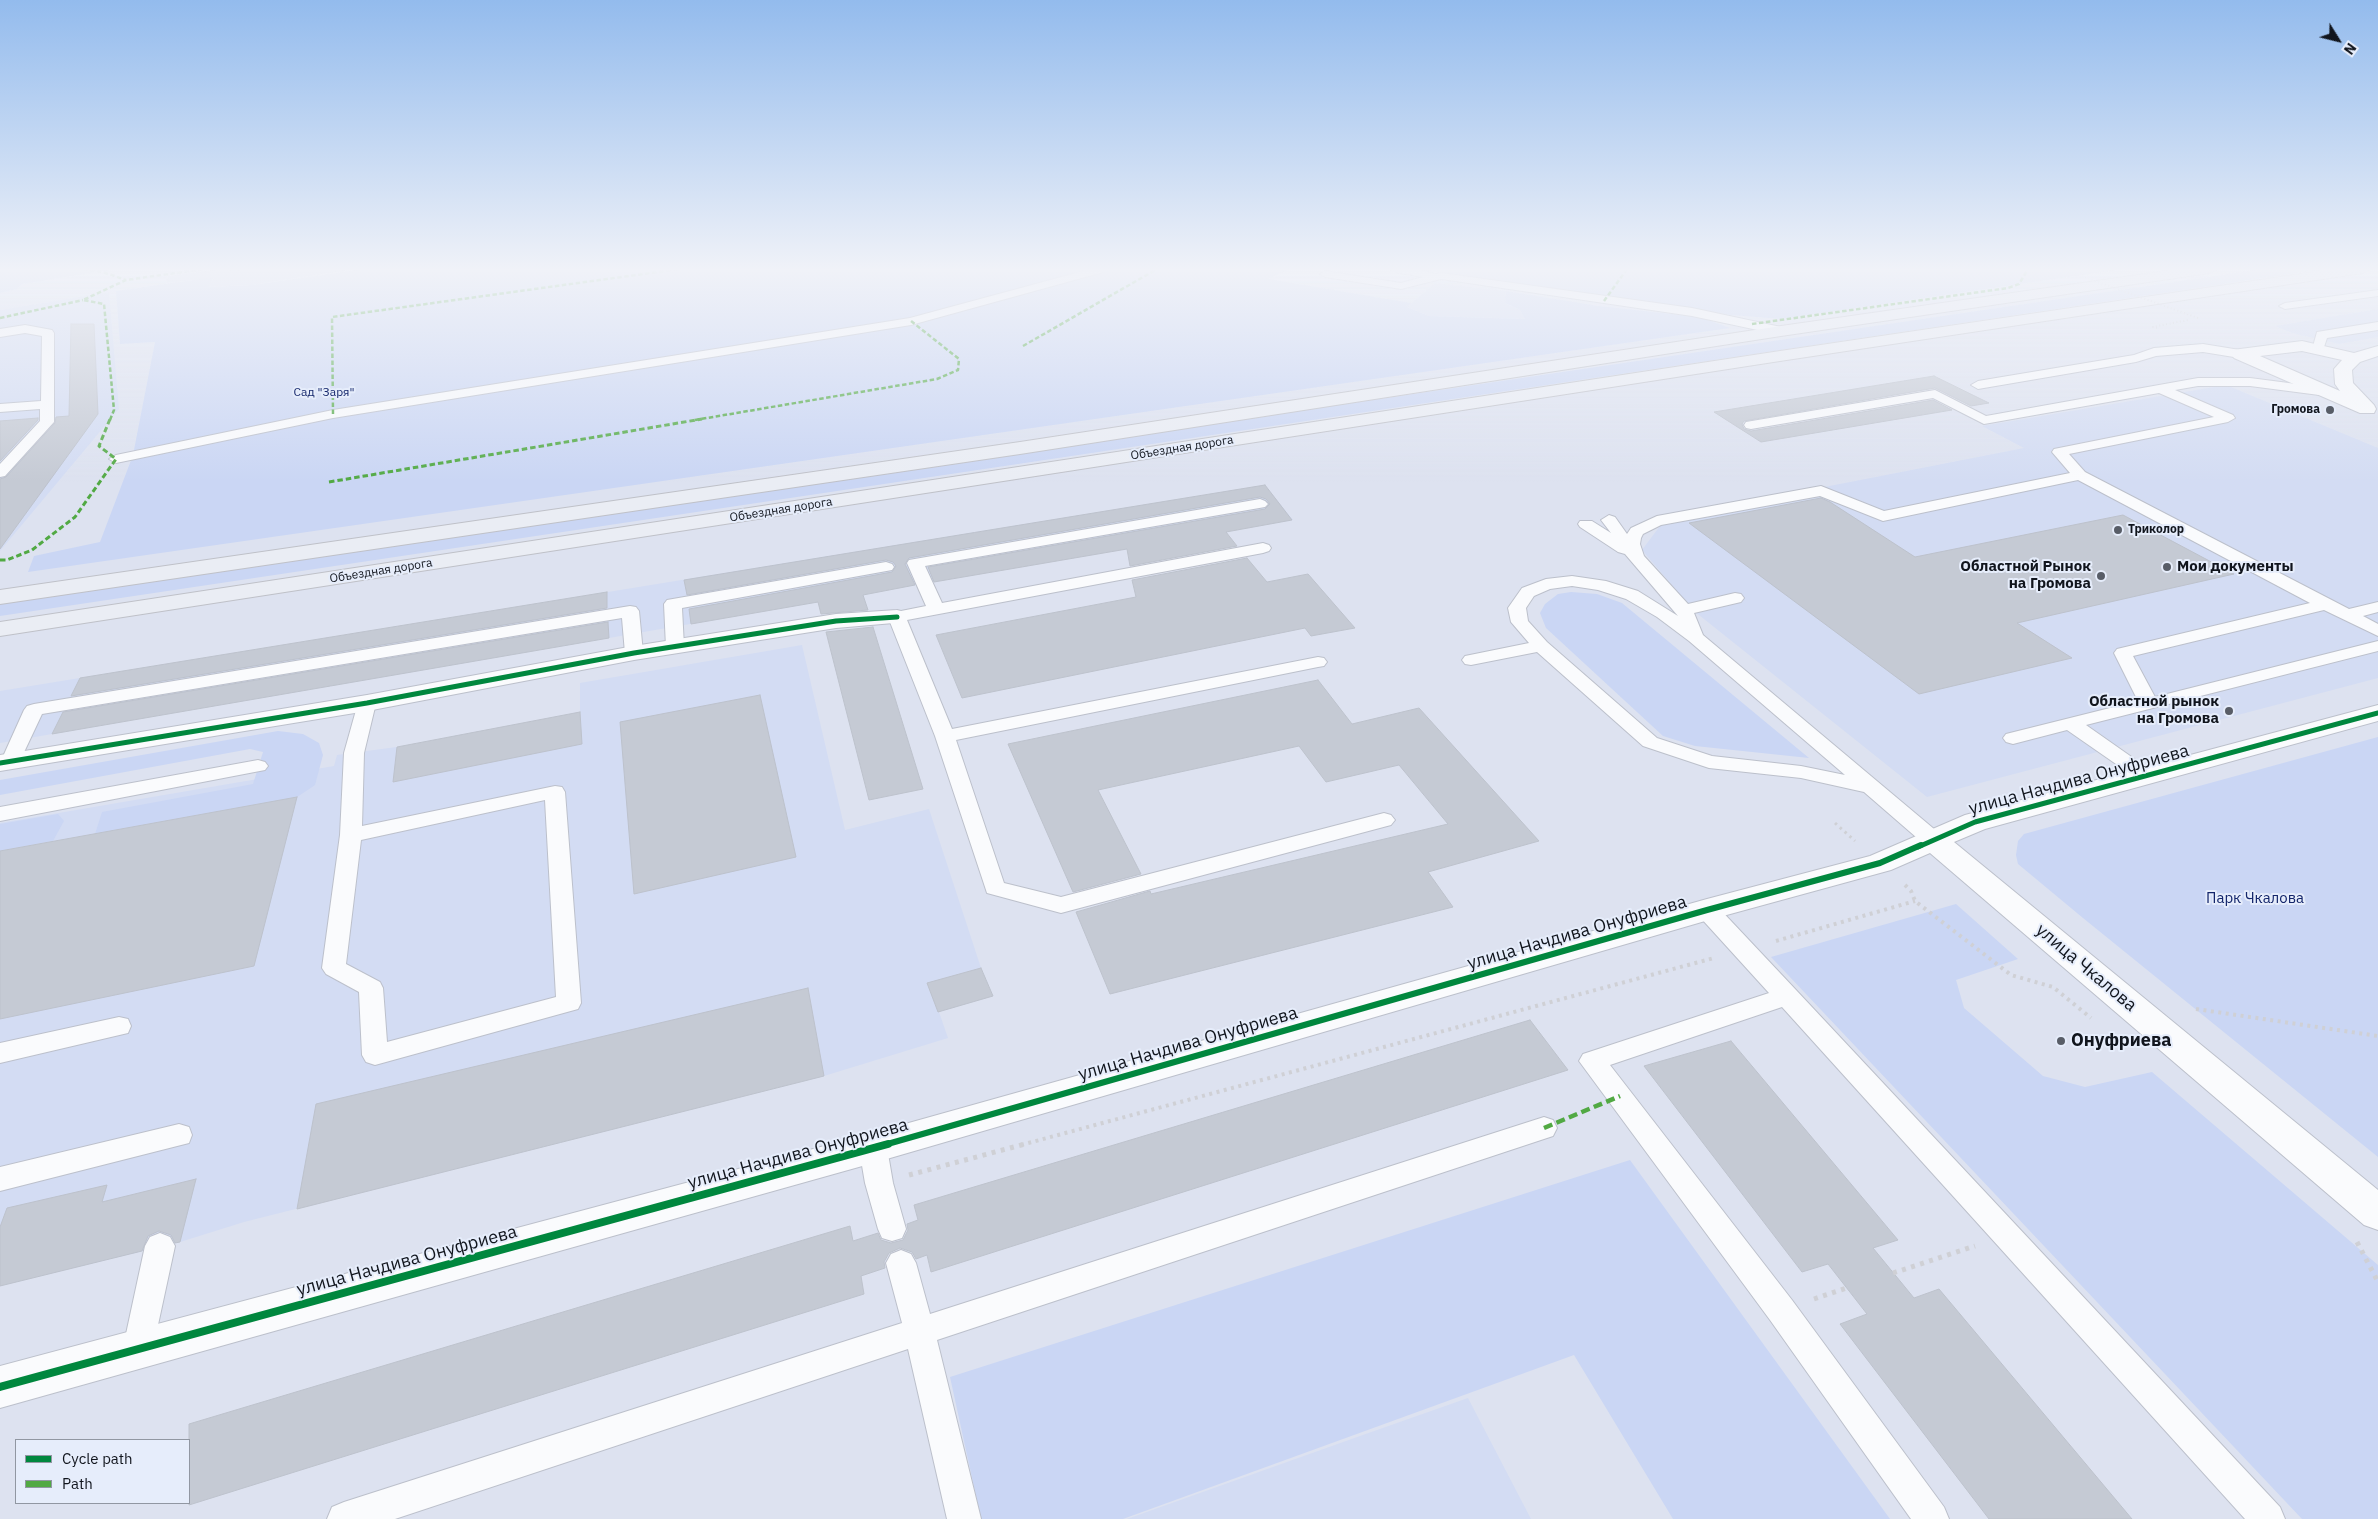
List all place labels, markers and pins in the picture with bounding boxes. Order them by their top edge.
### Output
place label: Громова [2271,403,2320,417]
marker: Громова [2324,404,2336,416]
place label: Триколор [2128,523,2184,537]
marker: Триколор [2112,524,2124,536]
place label: Областной Рынок на Громова [1960,558,2091,593]
place label: Мои документы [2177,558,2294,576]
marker: Мои документы [2161,561,2173,573]
marker: Областной Рынок на Громова [2095,570,2107,582]
place label: Областной рынок на Громова [2089,693,2219,728]
marker: Областной рынок на Громова [2223,705,2235,717]
place label: Онуфриева [2071,1030,2172,1052]
marker: Онуфриева [2055,1035,2067,1047]

